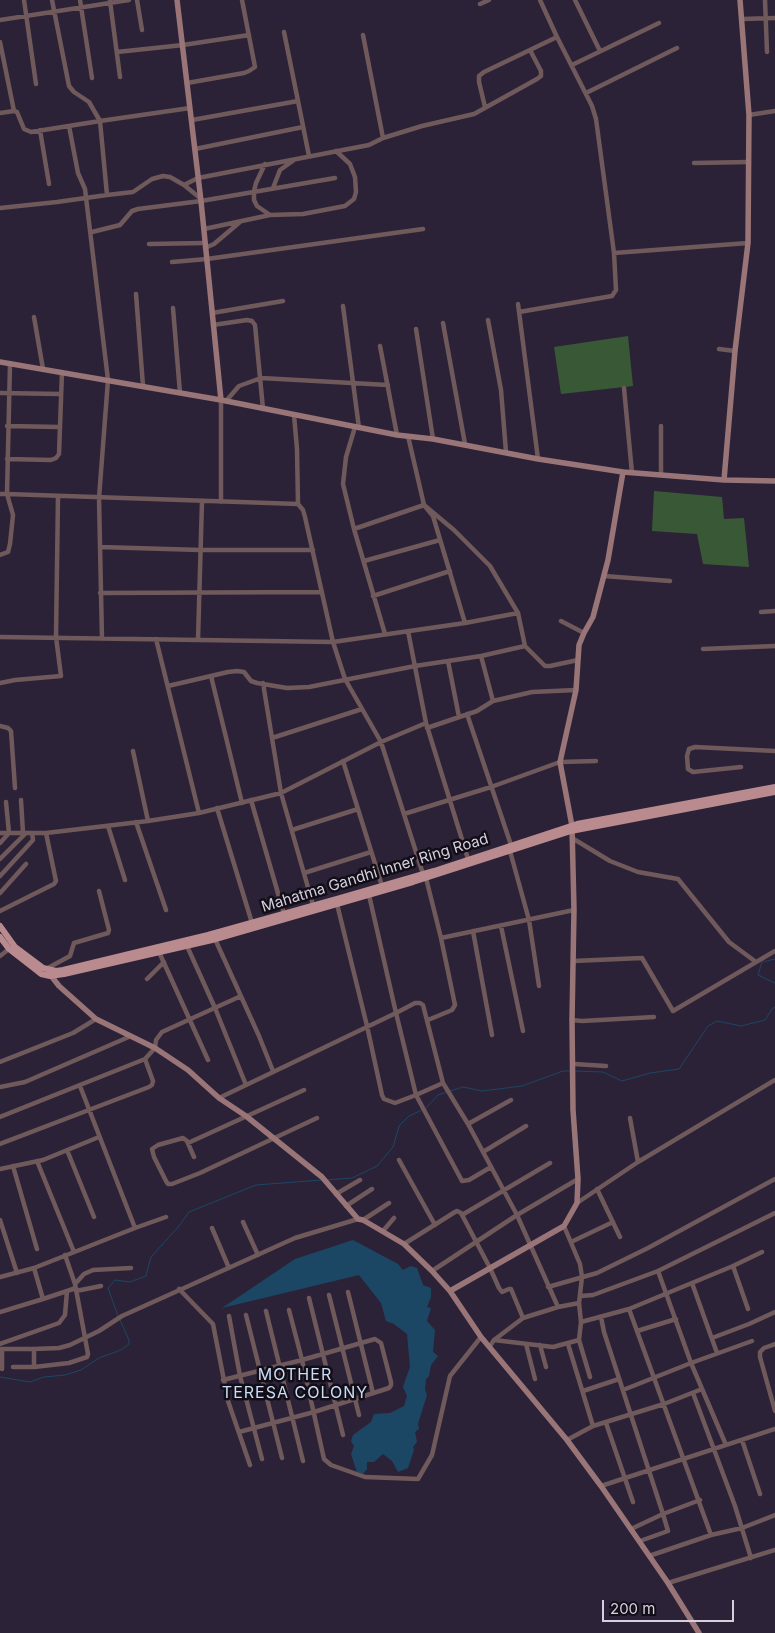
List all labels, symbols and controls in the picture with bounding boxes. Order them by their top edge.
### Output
street label: Mahatma Gandhi Inner Ring Road [259,830,491,916]
district label: MOTHER TERESA COLONY [220,1365,370,1403]
scale bar [605,1590,738,1622]
text: 200 m [610,1599,655,1618]

